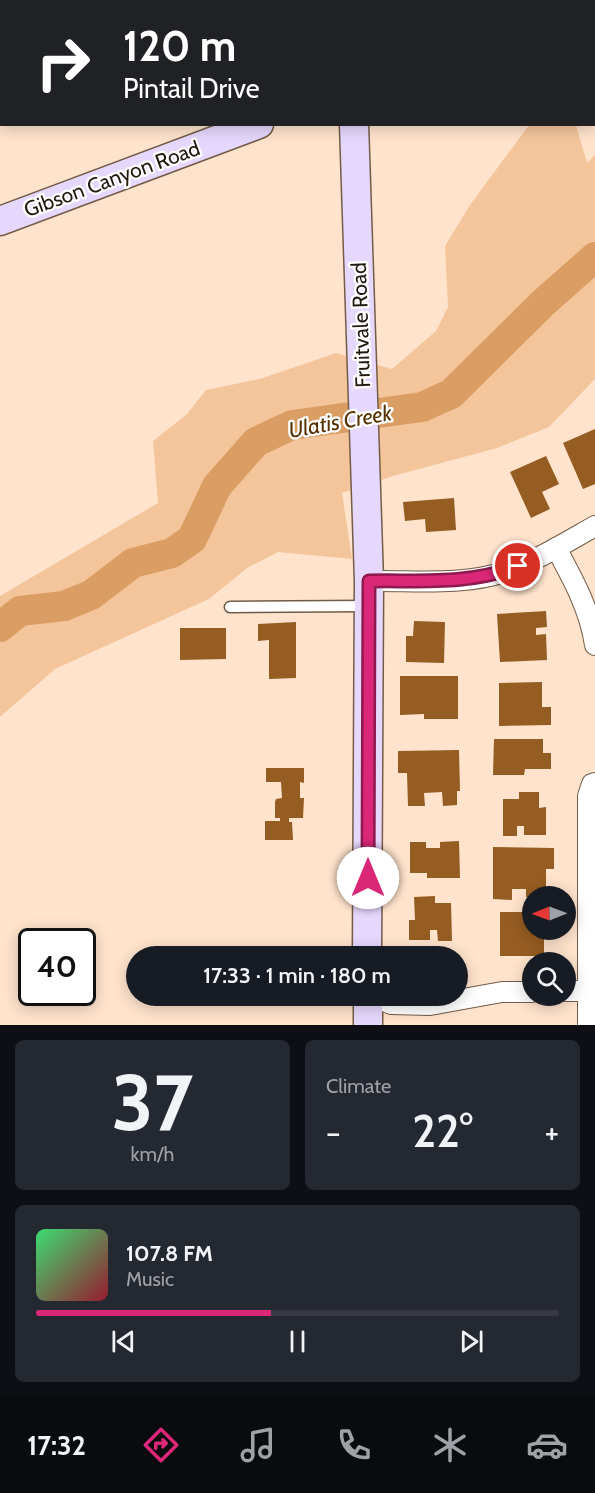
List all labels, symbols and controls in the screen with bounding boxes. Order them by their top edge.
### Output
text: 120 m [123,20,236,72]
icon: right [24,24,102,102]
text: Pintail Drive [123,72,260,105]
street label: Gibson Canyon Road [21,135,203,222]
street label: Fruitvale Road [346,262,375,388]
water label: Ulatis Creek [286,399,394,444]
pin [492,540,543,591]
icon: arrive [501,549,534,582]
position arrow [336,846,400,910]
north arrow [522,886,576,940]
map controls [522,886,576,1006]
speed limit sign: 40 [18,928,96,1006]
button: search [522,952,576,1006]
text: 17:33 · 1 min · 180 m [203,962,391,989]
text: 37 [112,1055,193,1150]
text: Climate [326,1074,391,1098]
text: 22° [412,1104,473,1158]
text: − [326,1112,341,1152]
text: + [544,1112,559,1152]
text: km/h [131,1142,174,1166]
text: 107.8 FM [126,1240,213,1267]
text: Music [126,1267,174,1291]
icon: previous [107,1325,140,1358]
icon: pause [281,1325,314,1358]
icon: next [455,1325,488,1358]
icon: directions [140,1424,182,1466]
icon: music [237,1424,279,1466]
icon: phone [333,1424,375,1466]
icon: climate [429,1424,471,1466]
icon: car [526,1424,568,1466]
text: 17:32 [27,1429,86,1462]

